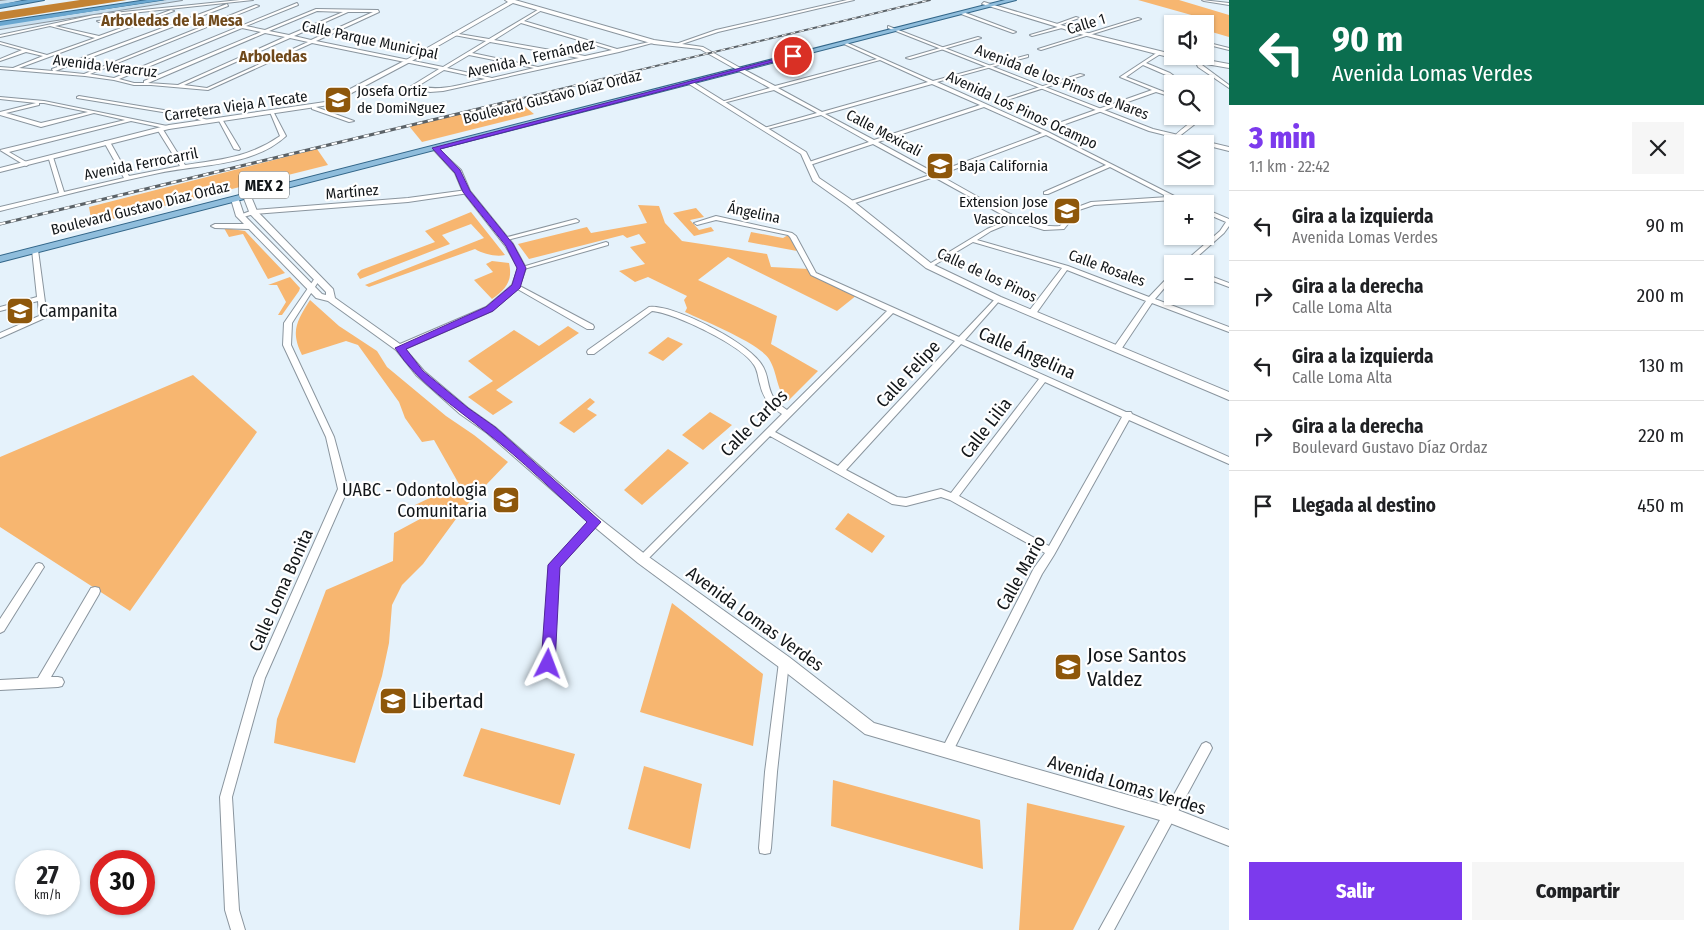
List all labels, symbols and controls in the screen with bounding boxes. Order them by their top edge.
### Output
street label: Calle 1 [1065,10,1107,38]
district label: Arboledas de la Mesa [100,11,243,30]
map controls [1164,15,1214,305]
button: sound [1164,15,1214,65]
street label: Calle Parque Municipal [300,17,440,63]
text: 90 m [1332,18,1403,60]
icon: left [1249,20,1314,85]
street label: Avenida A. Fernández [465,35,597,81]
pin [772,35,814,77]
street label: Avenida de los Pinos de Nares [973,41,1151,123]
icon: arrive [779,42,807,70]
district label: Arboledas [238,47,307,66]
street label: Avenida Veracruz [52,51,158,81]
text: Avenida Lomas Verdes [1332,60,1533,87]
street label: Boulevard Gustavo Díaz Ordaz [461,66,643,128]
street label: Avenida Los Pinos Ocampo [944,67,1100,153]
button: search [1164,75,1214,125]
place label: Josefa Ortiz de DomiNguez [357,82,445,117]
school or university icon: Josefa Ortiz de DomiNguez [323,85,353,115]
street label: Carretera Vieja A Tecate [163,87,309,125]
street label: Calle Mexicali [843,106,925,160]
text: 3 min [1249,120,1316,156]
button: close [1632,122,1684,174]
button: layers [1164,135,1214,185]
street label: Avenida Ferrocarril [82,144,200,184]
school or university icon: Baja California [925,151,955,181]
place label: Baja California [959,157,1048,175]
text: 1.1 km · 22:42 [1249,157,1330,176]
road number: MEX 2 [239,172,289,198]
street label: Boulevard Gustavo Díaz Ordaz [49,177,231,239]
street label: Martínez [325,181,379,203]
place label: Extension Jose Vasconcelos [959,193,1048,228]
button: + [1164,195,1214,245]
school or university icon: Extension Jose Vasconcelos [1052,196,1082,226]
street label: Ángelina [726,199,782,227]
text: Gira a la izquierda [1292,205,1434,228]
icon: left [1249,212,1277,240]
text: 90 m [1646,214,1684,237]
text: Avenida Lomas Verdes [1292,228,1438,247]
street label: Calle de los Pinos [934,244,1040,306]
street label: Calle Rosales [1066,246,1148,290]
button: − [1164,255,1214,305]
text: Gira a la derecha [1292,275,1424,298]
icon: right [1249,282,1277,310]
text: 200 m [1637,284,1684,307]
school or university icon: Campanita [5,296,35,326]
text: Calle Loma Alta [1292,298,1392,317]
place label: Campanita [39,300,118,322]
street label: Calle Ángelina [975,321,1079,384]
street label: Calle Felipe [871,336,945,412]
text: Gira a la izquierda [1292,345,1434,368]
icon: left [1249,352,1277,380]
text: 130 m [1639,354,1684,377]
text: Calle Loma Alta [1292,368,1392,387]
street label: Calle Carlos [716,385,792,461]
street label: Calle Lilia [956,393,1017,463]
text: Gira a la derecha [1292,415,1424,438]
icon: right [1249,422,1277,450]
text: 220 m [1638,424,1684,447]
text: Boulevard Gustavo Díaz Ordaz [1292,438,1487,457]
place label: UABC - Odontologia Comunitaria [342,479,487,522]
school or university icon: UABC - Odontologia Comunitaria [491,485,521,515]
icon: arrive [1249,492,1277,520]
text: Llegada al destino [1292,494,1436,517]
text: 450 m [1637,494,1684,517]
street label: Calle Loma Bonita [244,525,318,655]
street label: Calle Mario [991,532,1051,614]
street label: Avenida Lomas Verdes [682,562,828,676]
position arrow [521,637,573,689]
place label: Jose Santos Valdez [1087,642,1186,692]
school or university icon: Jose Santos Valdez [1053,652,1083,682]
school or university icon: Libertad [378,686,408,716]
place label: Libertad [412,688,484,714]
street label: Avenida Lomas Verdes [1045,750,1209,820]
speed limit sign: 30 [90,850,155,915]
text: 27 [36,861,59,891]
button: Salir [1249,862,1462,920]
button: Compartir [1472,862,1684,920]
text: km/h [34,888,61,902]

